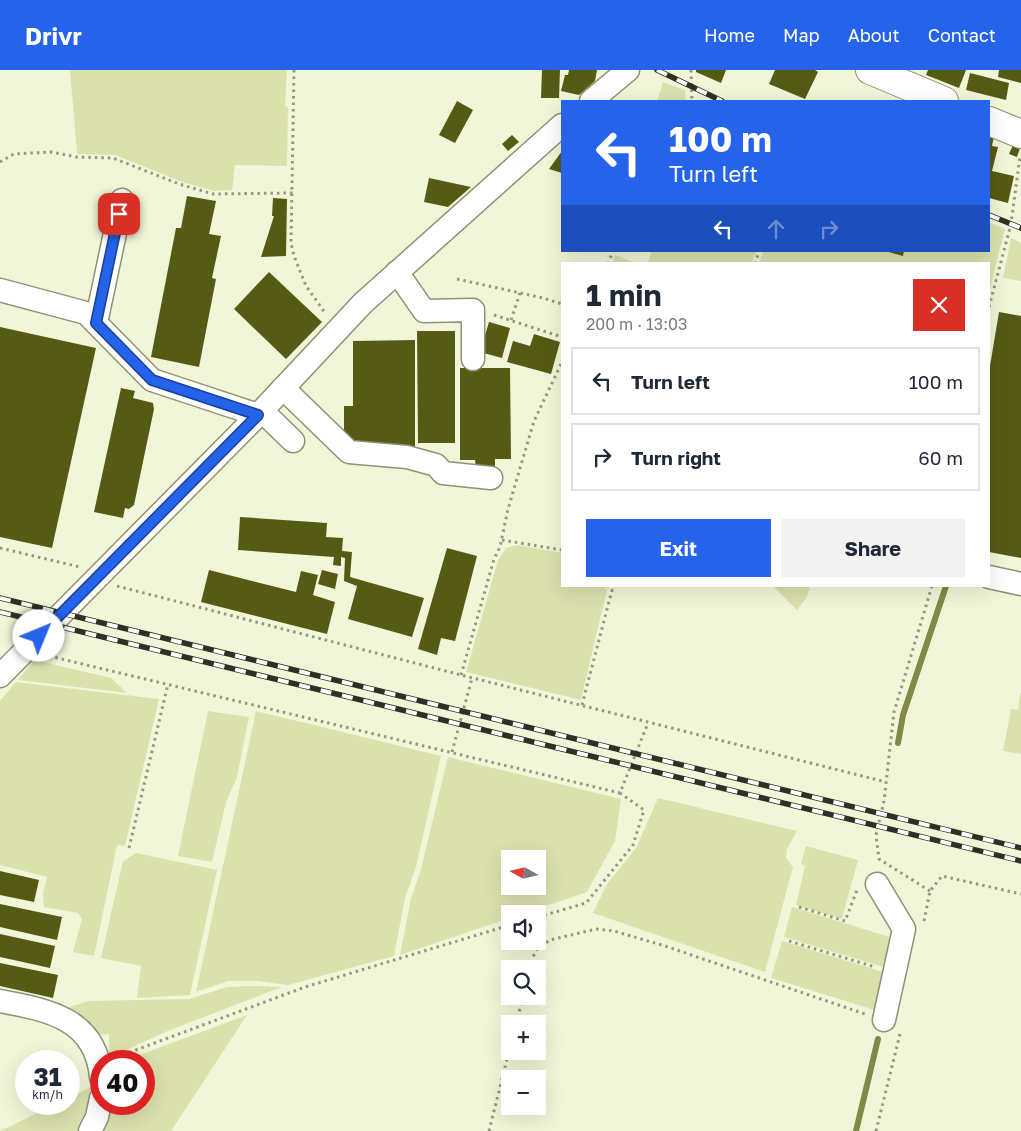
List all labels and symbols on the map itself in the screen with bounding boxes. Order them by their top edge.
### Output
pin [98,193,140,235]
position arrow [12.0,609,64.0,661]
north arrow [501,850,546,895]
speed limit sign: 40 [90,1050,155,1115]

